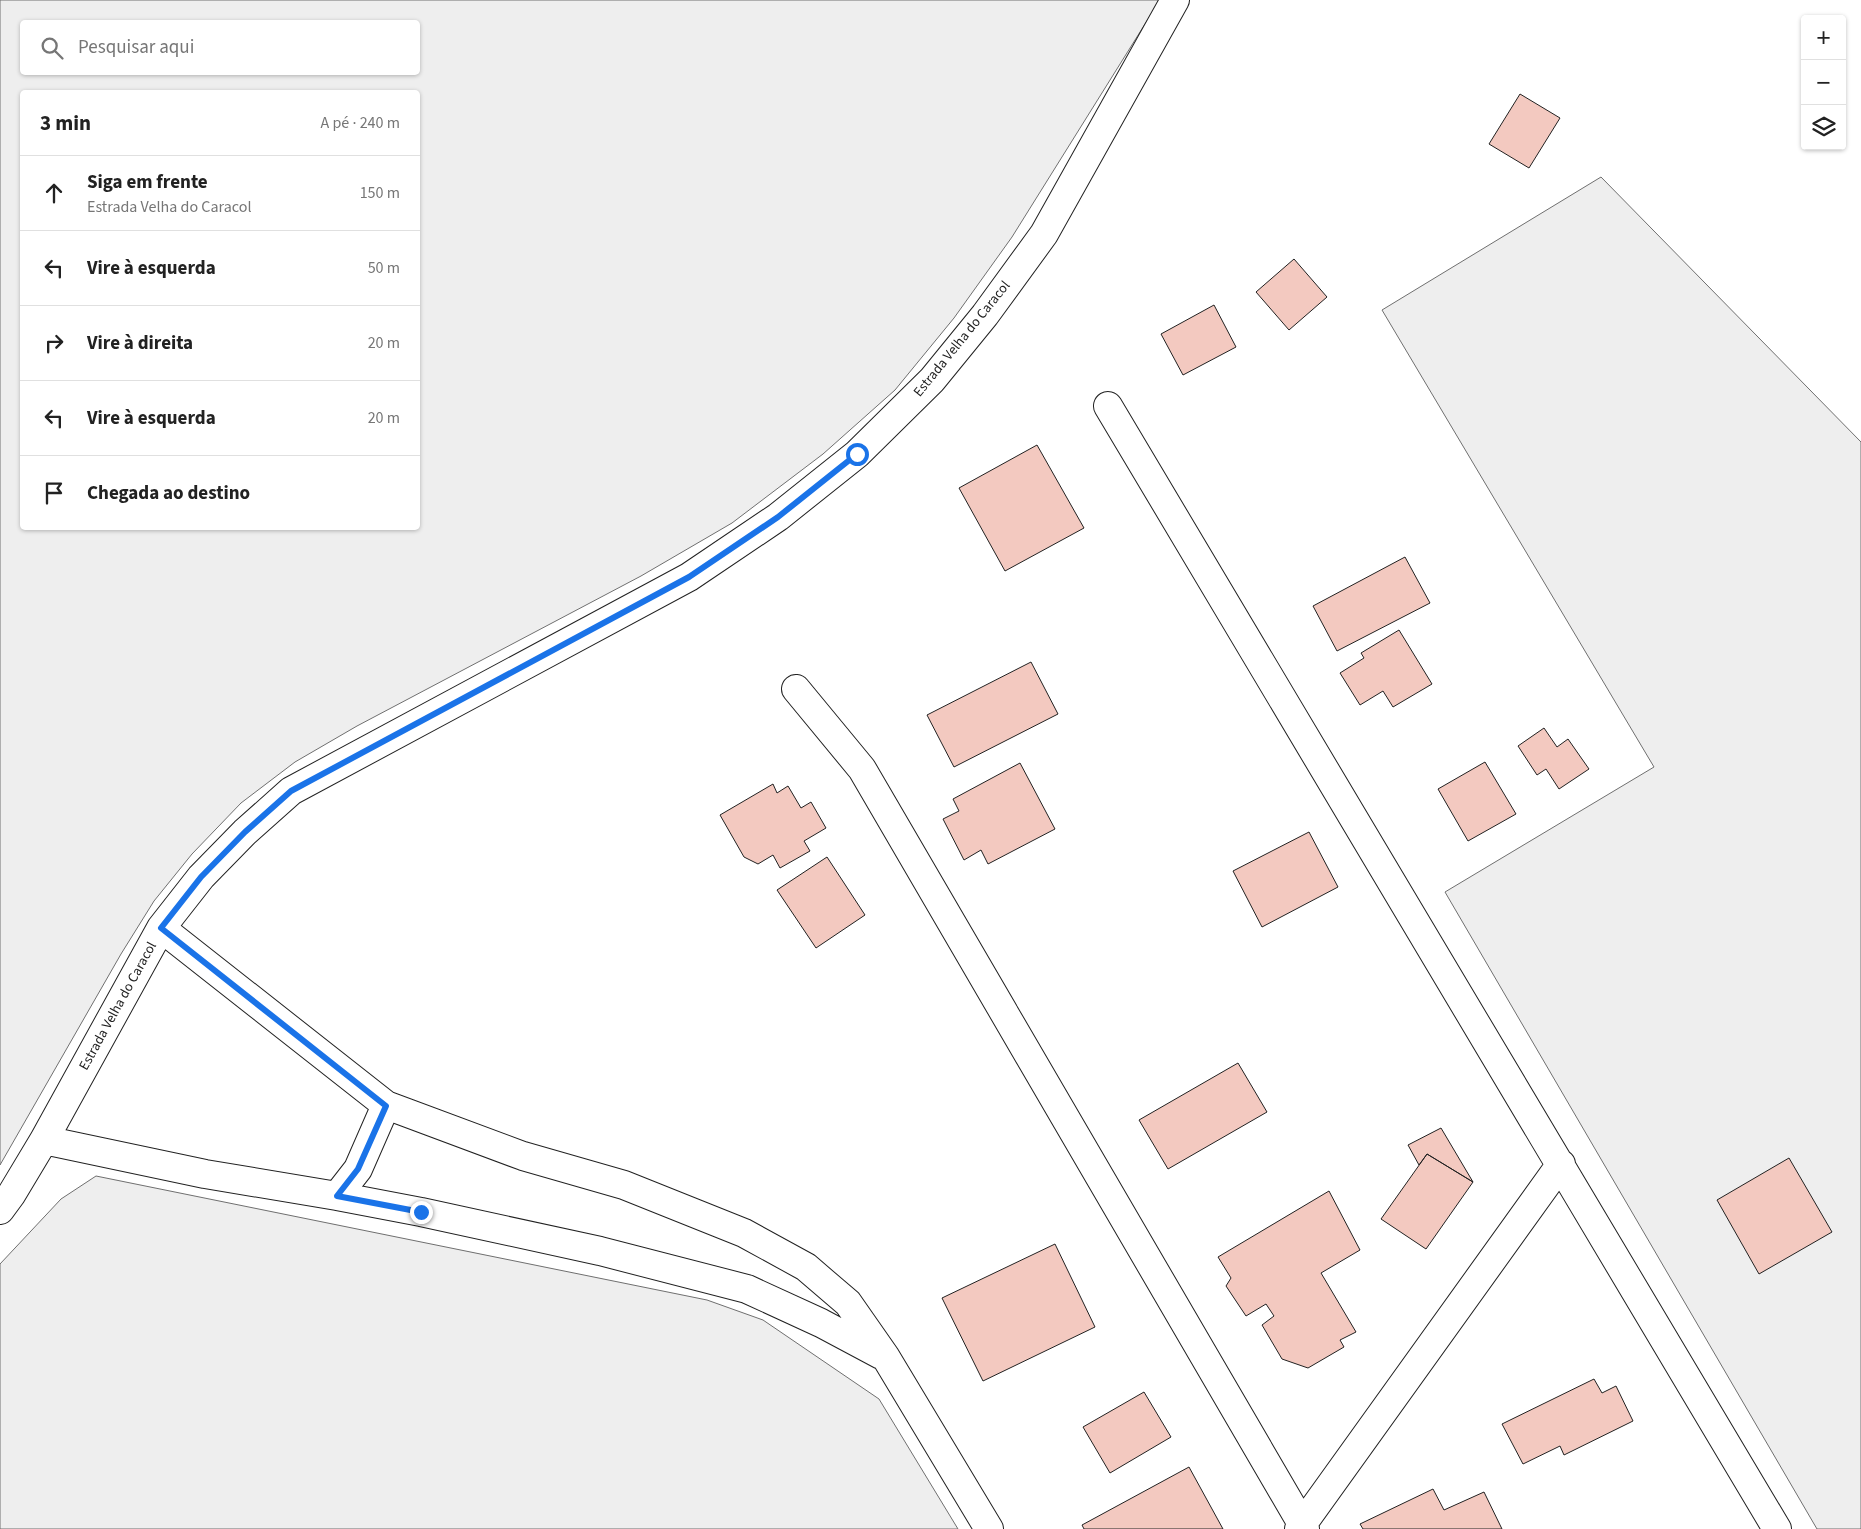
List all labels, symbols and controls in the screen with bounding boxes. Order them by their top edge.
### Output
map controls [1801,15,1846,150]
button: + [1801,15,1846,60]
search box [20,20,420,75]
icon: search [38,34,66,62]
text: Pesquisar aqui [78,34,194,61]
button: − [1801,60,1846,105]
button: layers [1801,105,1846,150]
text: 3 min [40,108,91,138]
text: A pé · 240 m [321,112,400,134]
text: Siga em frente [87,169,208,196]
icon: ahead [40,179,68,207]
text: 150 m [360,182,400,204]
text: Estrada Velha do Caracol [87,196,252,218]
icon: left [40,254,68,282]
text: Vire à esquerda [87,255,216,282]
text: 50 m [368,257,400,279]
street label: Estrada Velha do Caracol [909,276,1015,401]
icon: right [40,329,68,357]
text: Vire à direita [87,330,193,357]
text: 20 m [368,332,400,354]
icon: left [40,404,68,432]
text: Vire à esquerda [87,405,216,432]
text: 20 m [368,407,400,429]
route start [846,443,869,466]
icon: arrive [40,479,68,507]
text: Chegada ao destino [87,480,250,507]
street label: Estrada Velha do Caracol [74,938,162,1074]
route end [410,1201,433,1224]

